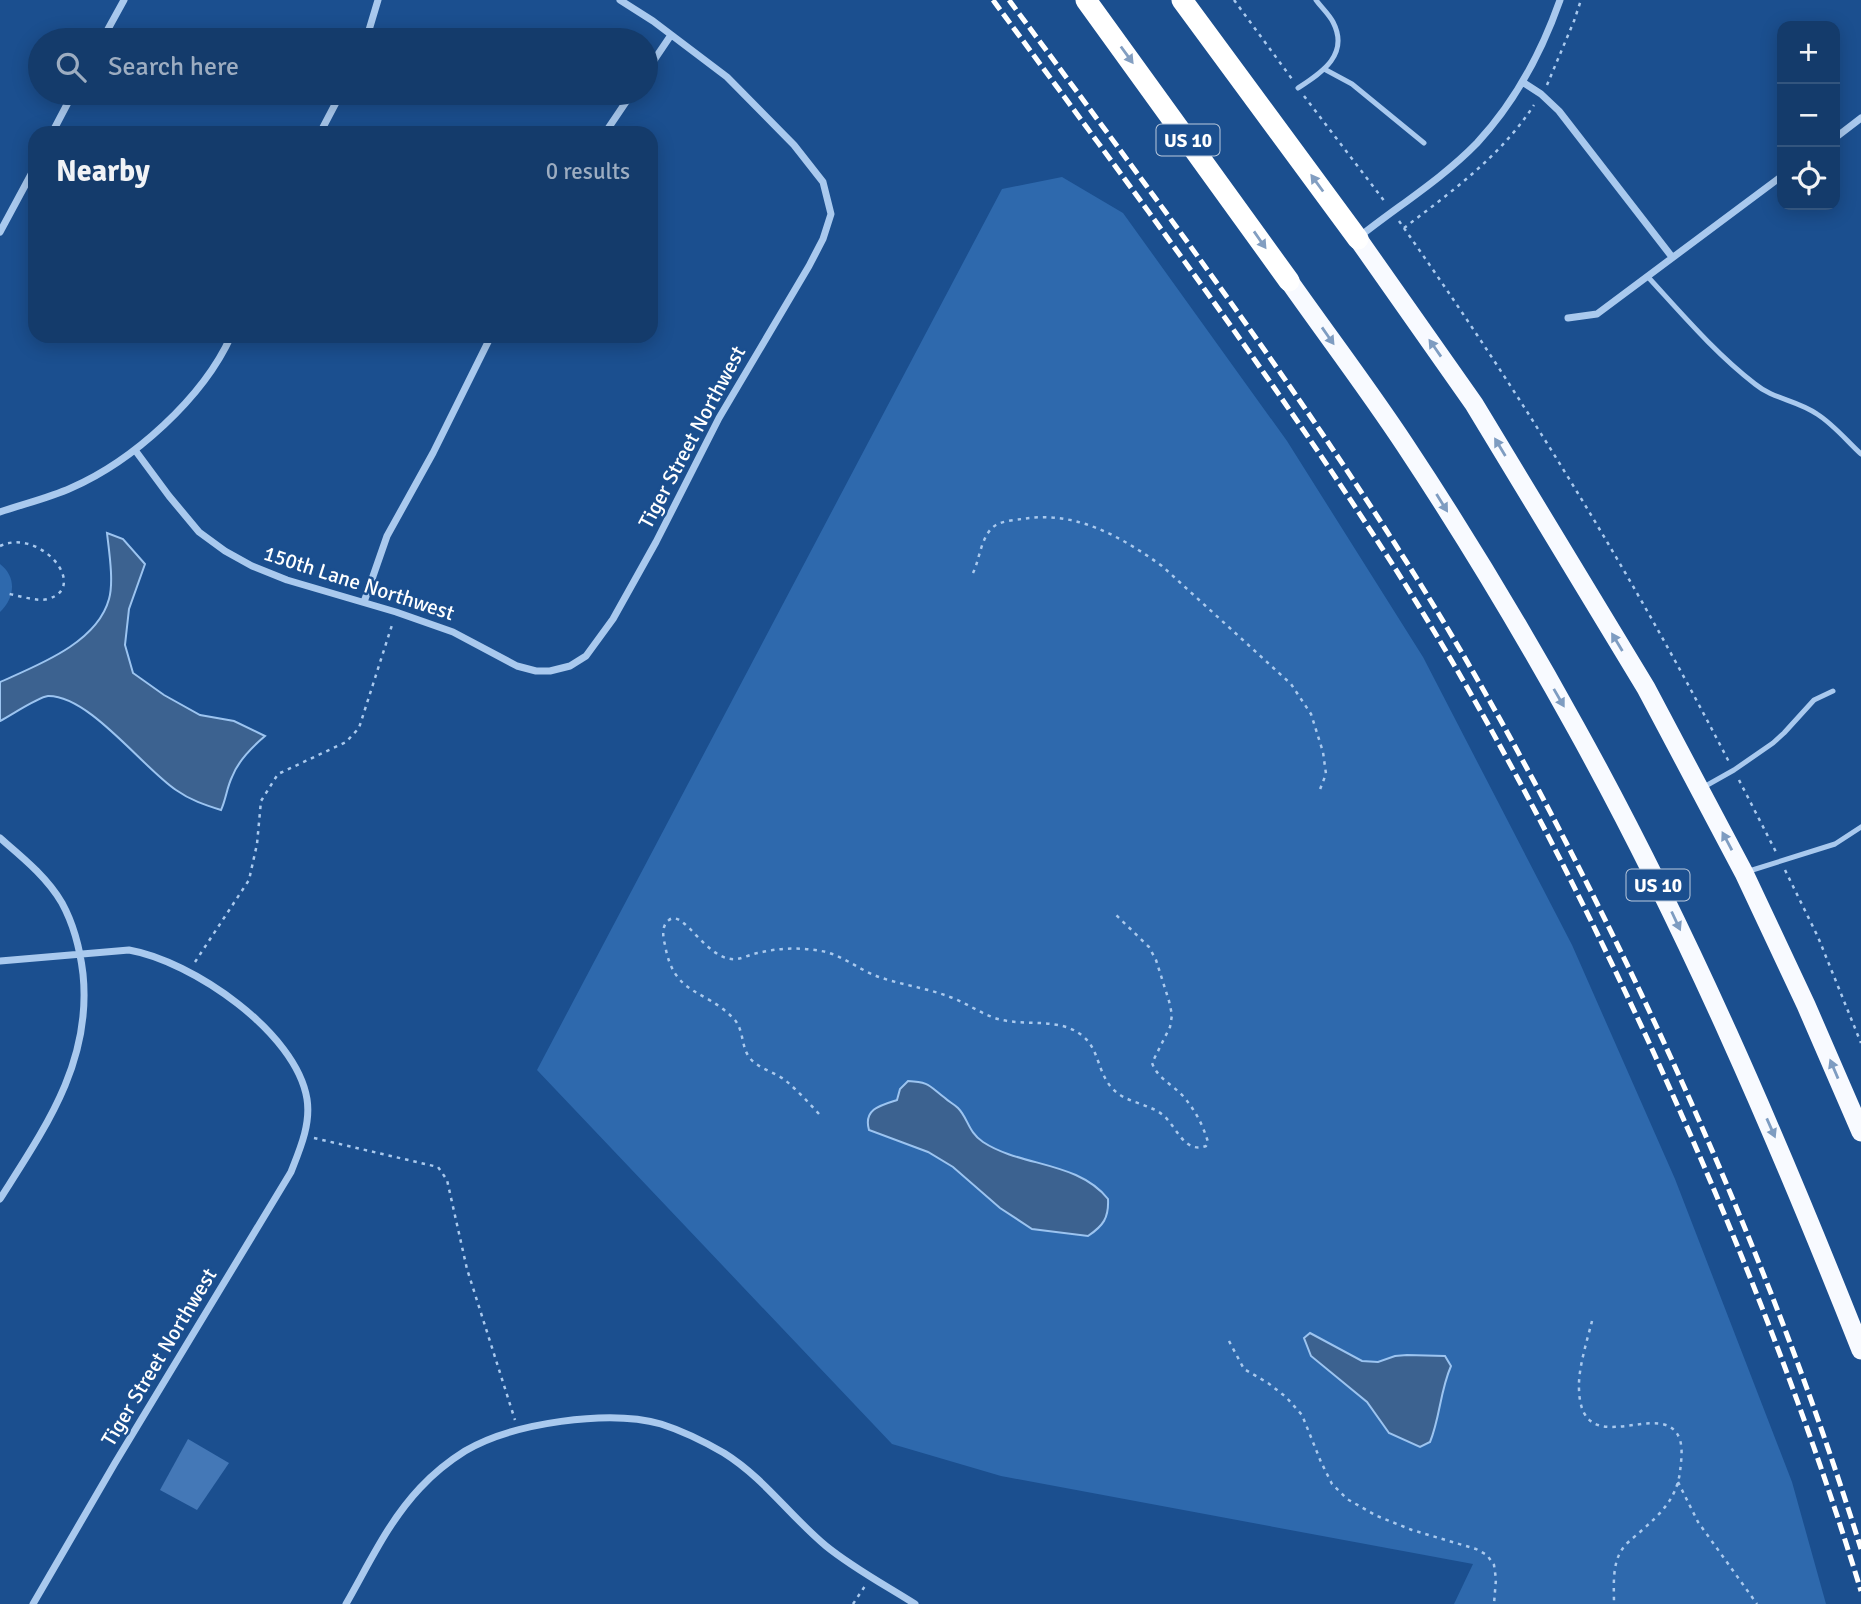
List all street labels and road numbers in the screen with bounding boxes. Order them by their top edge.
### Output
road number: US 10 [1156,124,1220,156]
street label: Tiger Street Northwest [633,341,751,533]
street label: 150th Lane Northwest [260,540,458,626]
road number: US 10 [1626,870,1690,900]
street label: Tiger Street Northwest [96,1263,222,1451]

